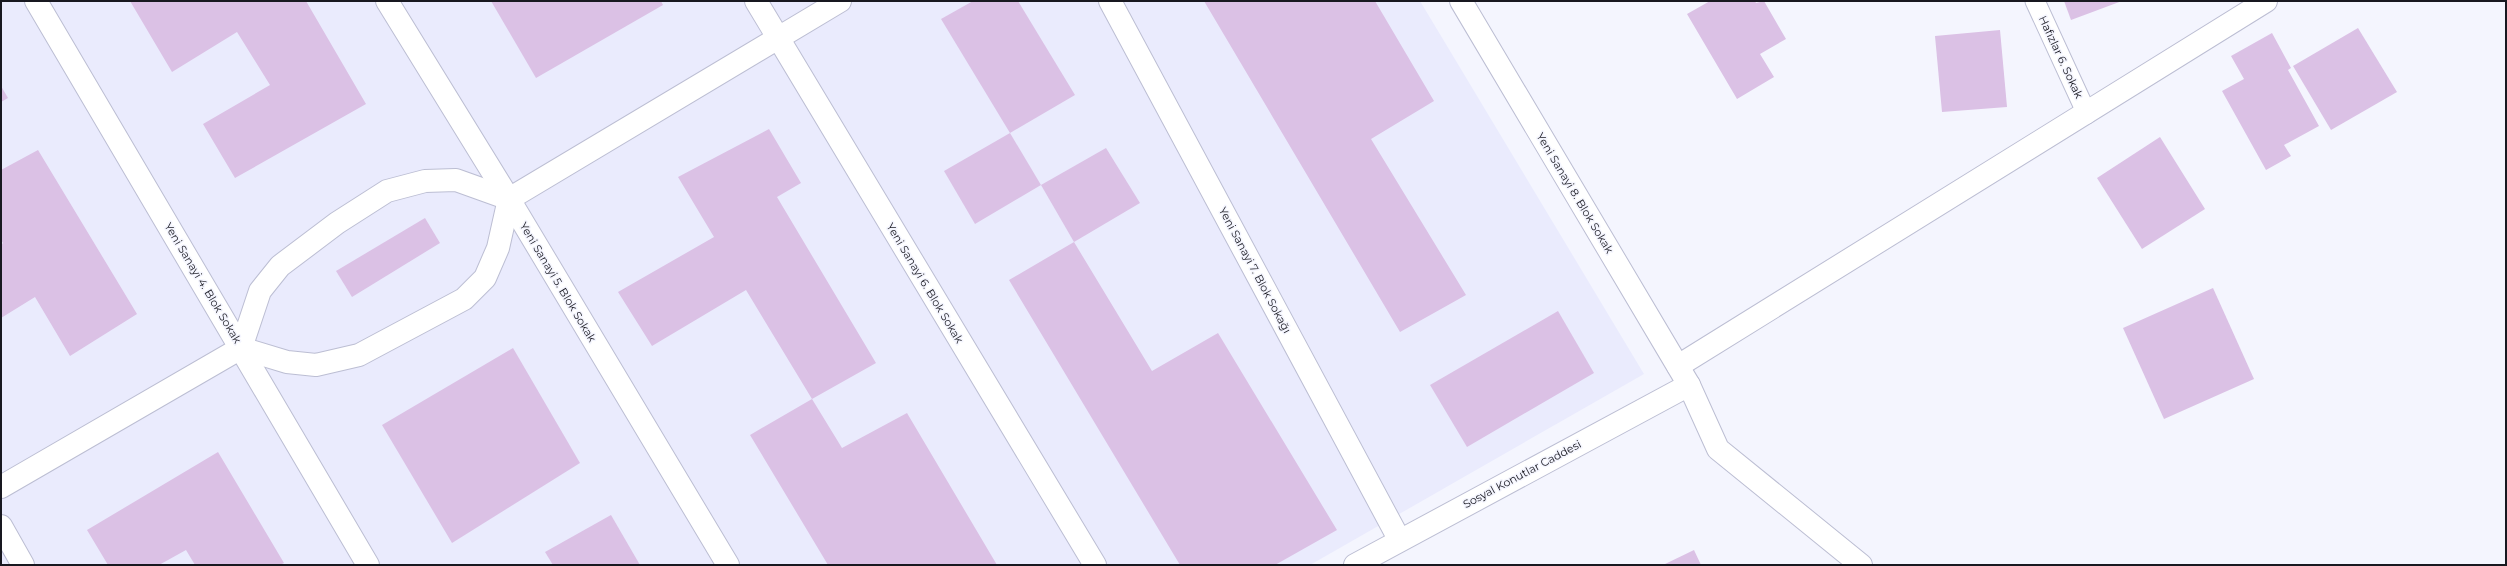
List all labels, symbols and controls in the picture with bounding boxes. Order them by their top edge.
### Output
street label: Hafızlar 6. Sokak [2036,13,2086,101]
street label: Yeni Sanayi 8. Blok Sokak [1533,130,1617,256]
street label: Yeni Sanayi 7. Blok Sokağı [1216,205,1294,335]
street label: Yeni Sanayi 4. Blok Sokak [161,220,245,346]
street label: Yeni Sanayi 5. Blok Sokak [517,220,600,345]
street label: Yeni Sanayi 6. Blok Sokak [883,220,967,346]
street label: Sosyal Konutlar Caddesi [1461,437,1583,511]

